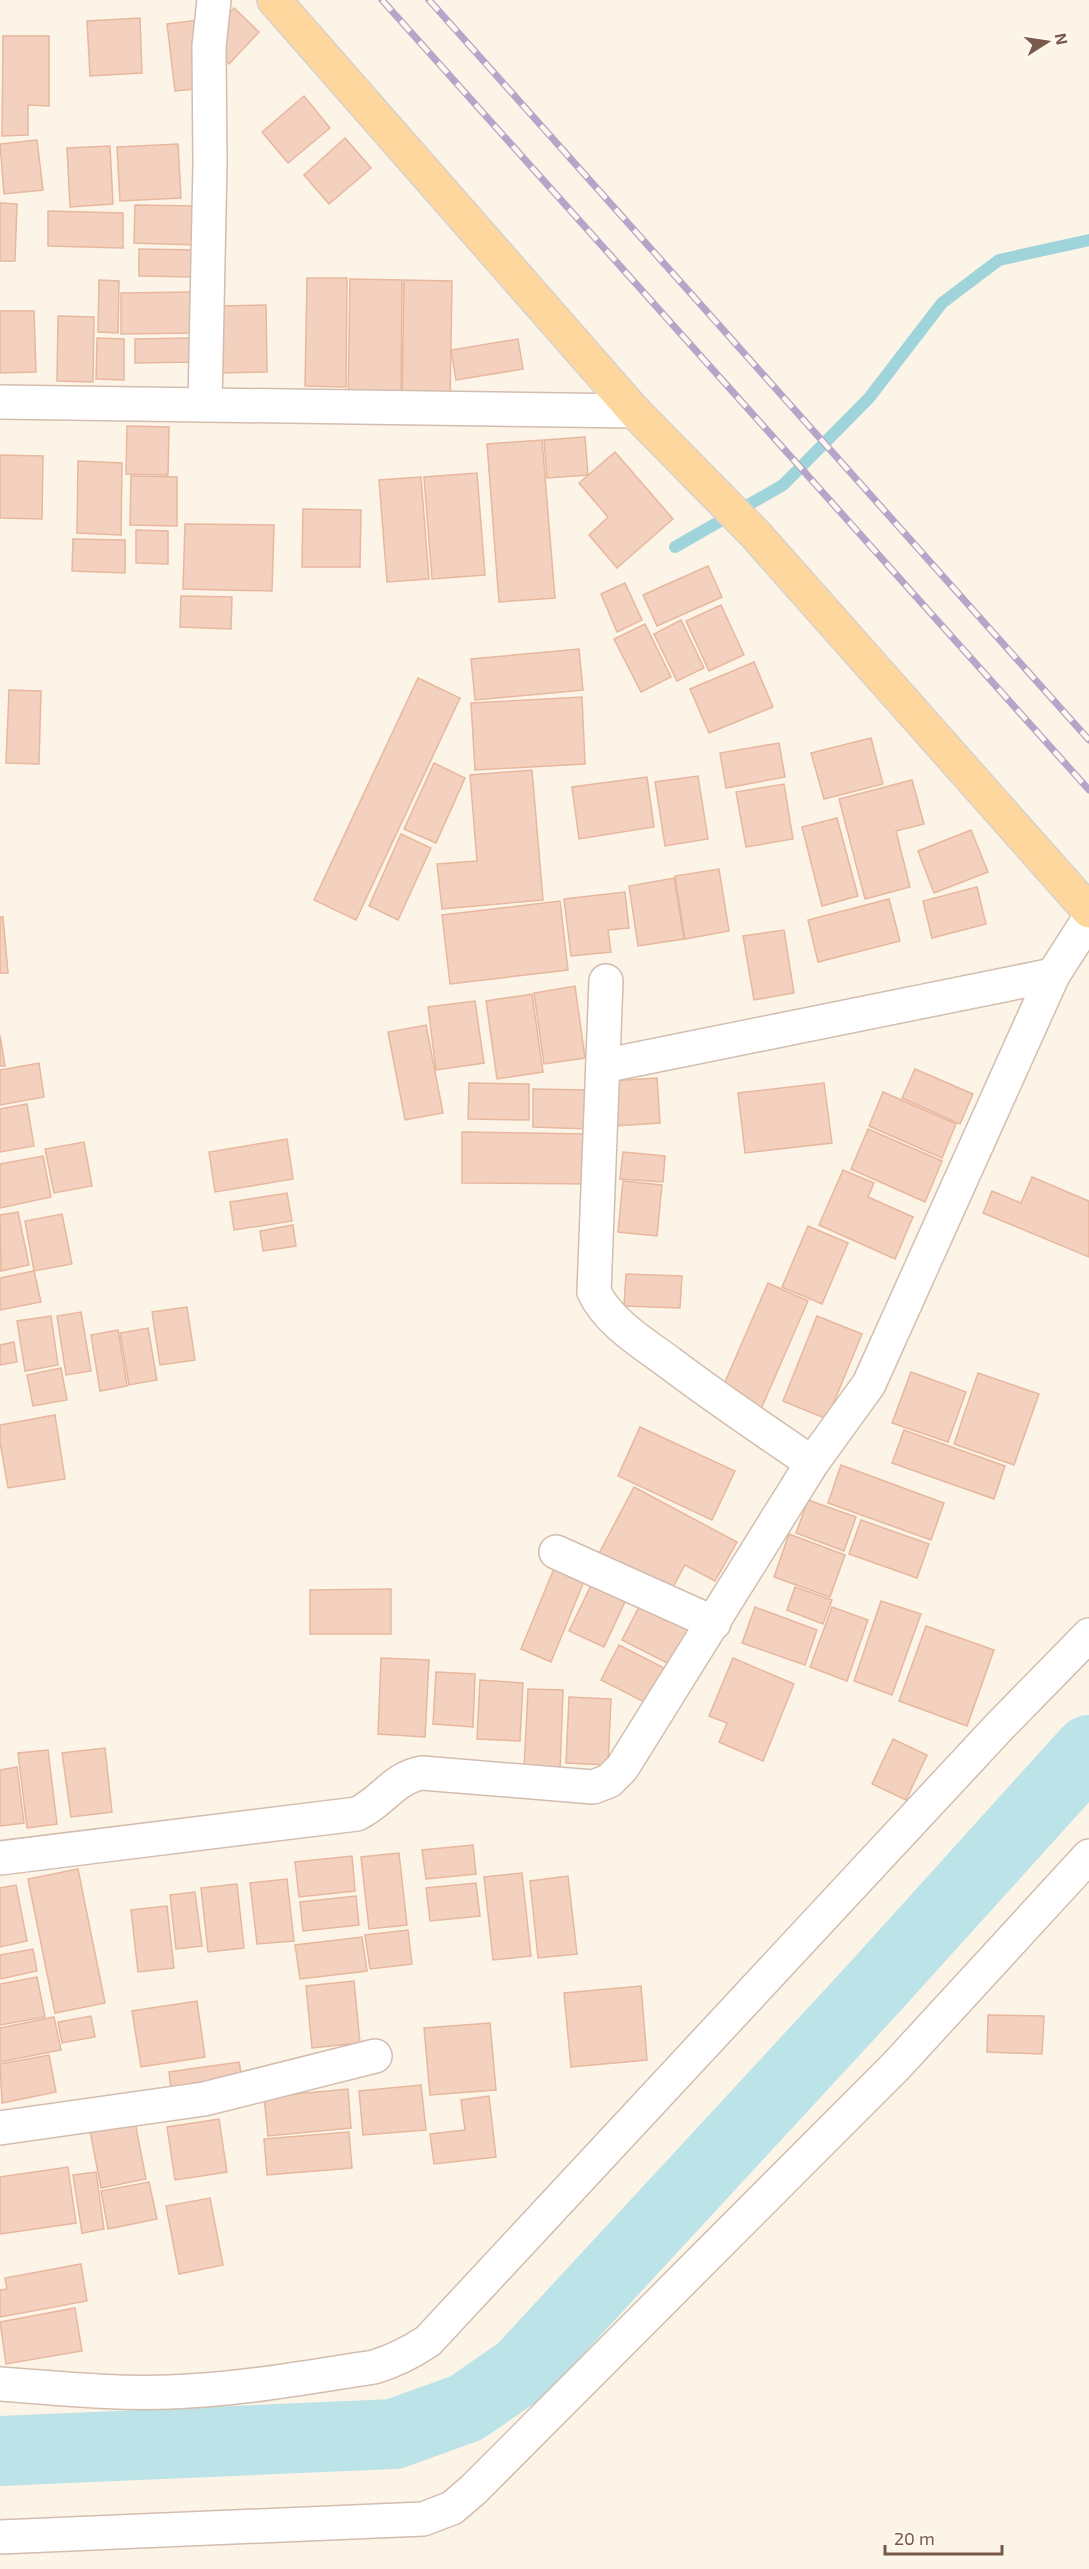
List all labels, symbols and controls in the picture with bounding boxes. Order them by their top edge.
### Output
north arrow [1017,12,1077,72]
text: N [1052,31,1073,46]
scale bar [885,2518,1002,2556]
text: 20 m [894,2527,935,2549]

